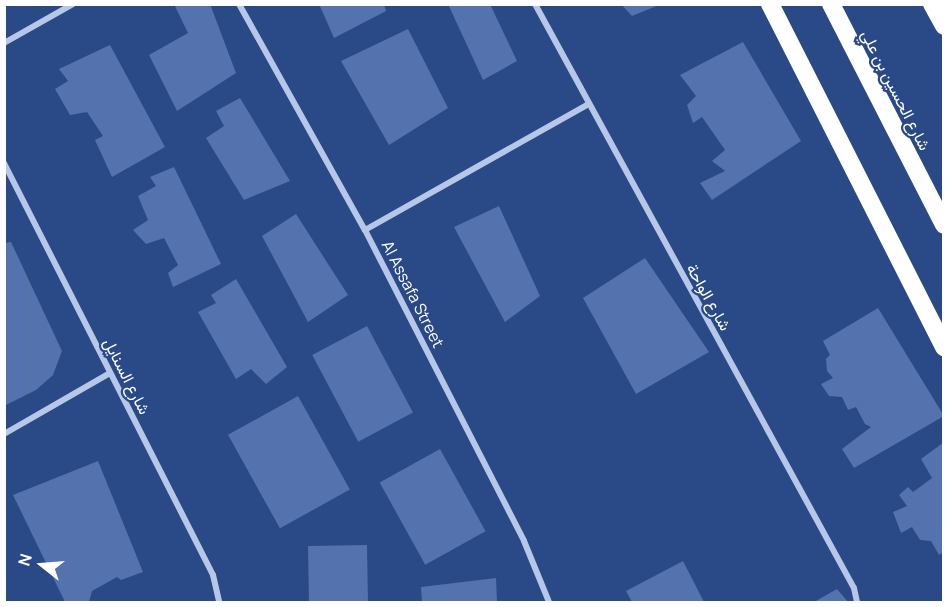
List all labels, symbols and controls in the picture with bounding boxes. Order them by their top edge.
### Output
street label: شارع الحسين بن علي [857,27,935,153]
street label: Al Assafa Street [378,237,448,351]
street label: شارع الواحة [683,260,735,334]
street label: شارع السنايل [100,335,154,417]
north arrow [12,535,72,595]
text: N [13,551,37,568]

